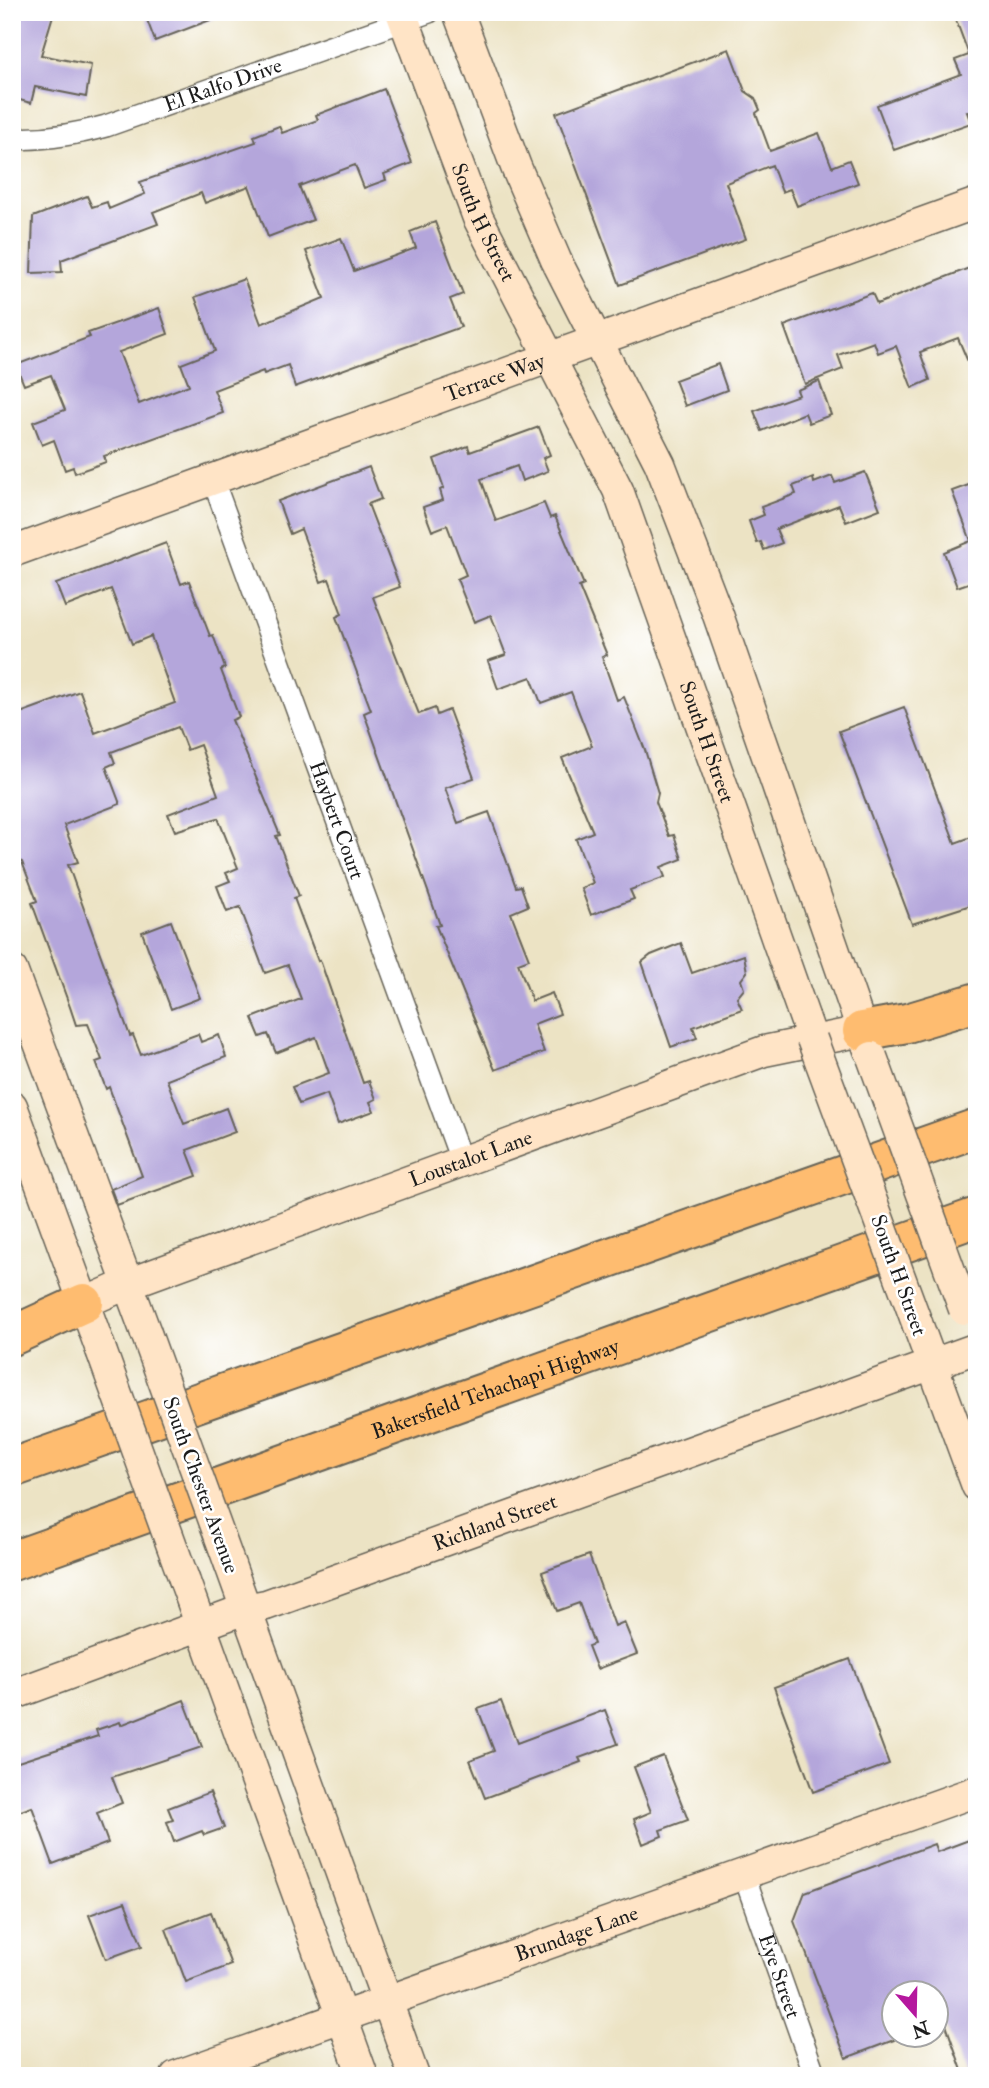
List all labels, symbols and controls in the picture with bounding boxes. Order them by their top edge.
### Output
street label: El Ralfo Drive [160,52,286,119]
street label: South H Street [445,160,522,287]
street label: Terrace Way [441,347,549,409]
street label: South H Street [673,678,741,807]
street label: Haybert Court [303,757,371,883]
street label: Loustalot Lane [406,1124,536,1194]
street label: South H Street [864,1211,933,1340]
street label: Bakersfield Tehachapi Highway [368,1332,624,1446]
street label: South Chester Avenue [156,1393,245,1577]
street label: Richland Street [429,1488,561,1558]
street label: Brundage Lane [511,1900,642,1968]
street label: Eye Street [752,1930,807,2022]
north arrow [880,1980,950,2050]
text: N [907,2015,934,2044]

